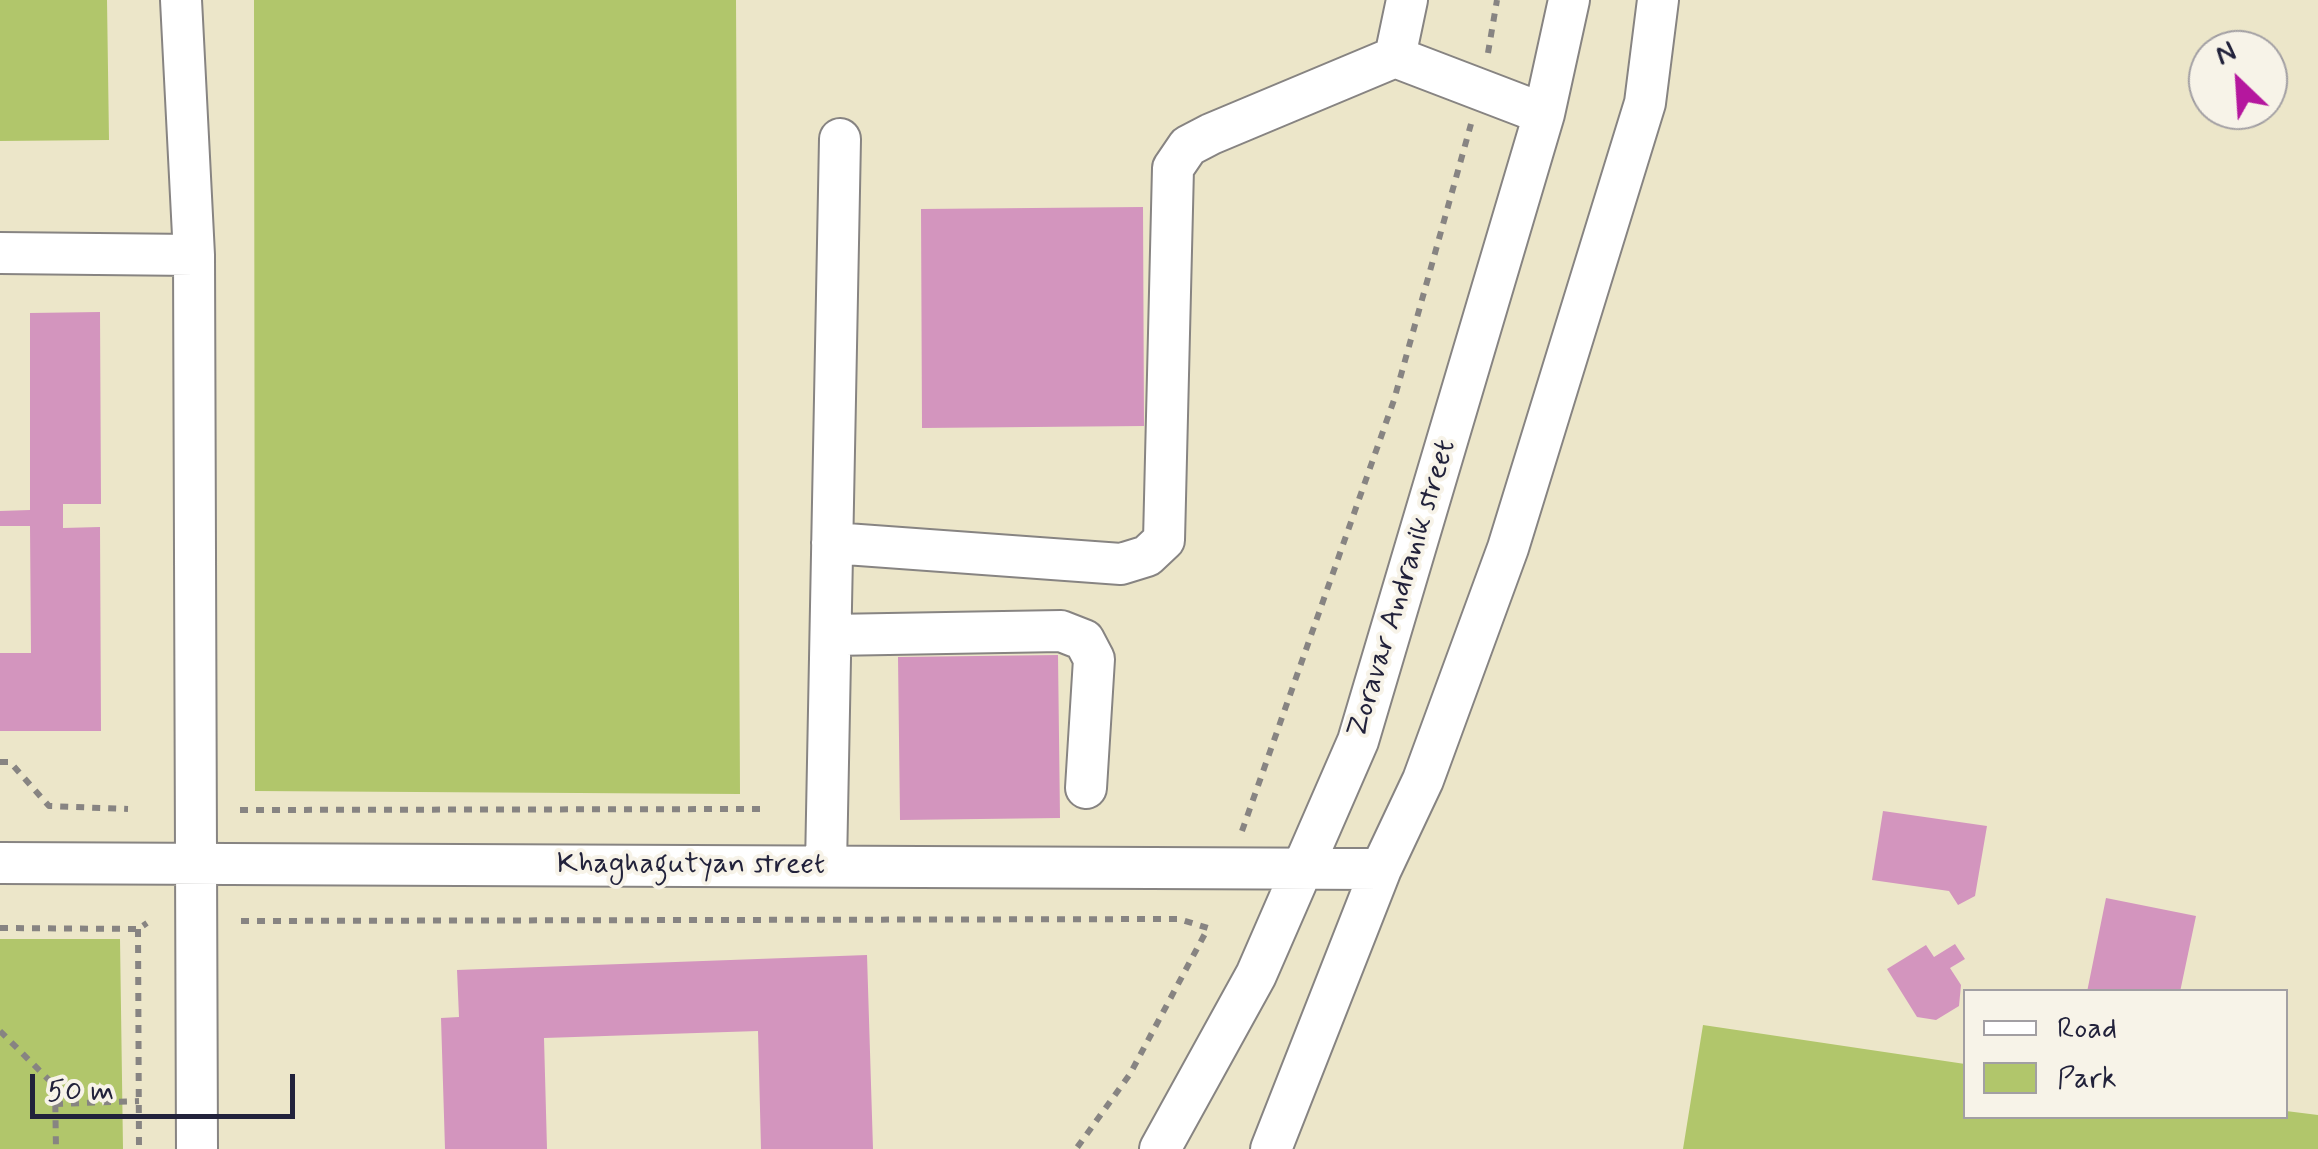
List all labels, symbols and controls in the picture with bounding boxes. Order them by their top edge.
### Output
north arrow [2188,30,2288,130]
text: N [2210,33,2242,75]
street label: Zoravar Andranik street [1341,436,1465,742]
street label: Khaghagutyan street [557,848,825,884]
legend [1963,989,2288,1119]
text: Road [2057,1009,2117,1048]
scale bar [35,1054,300,1116]
text: Park [2057,1059,2117,1098]
text: 50 m [47,1072,114,1111]

